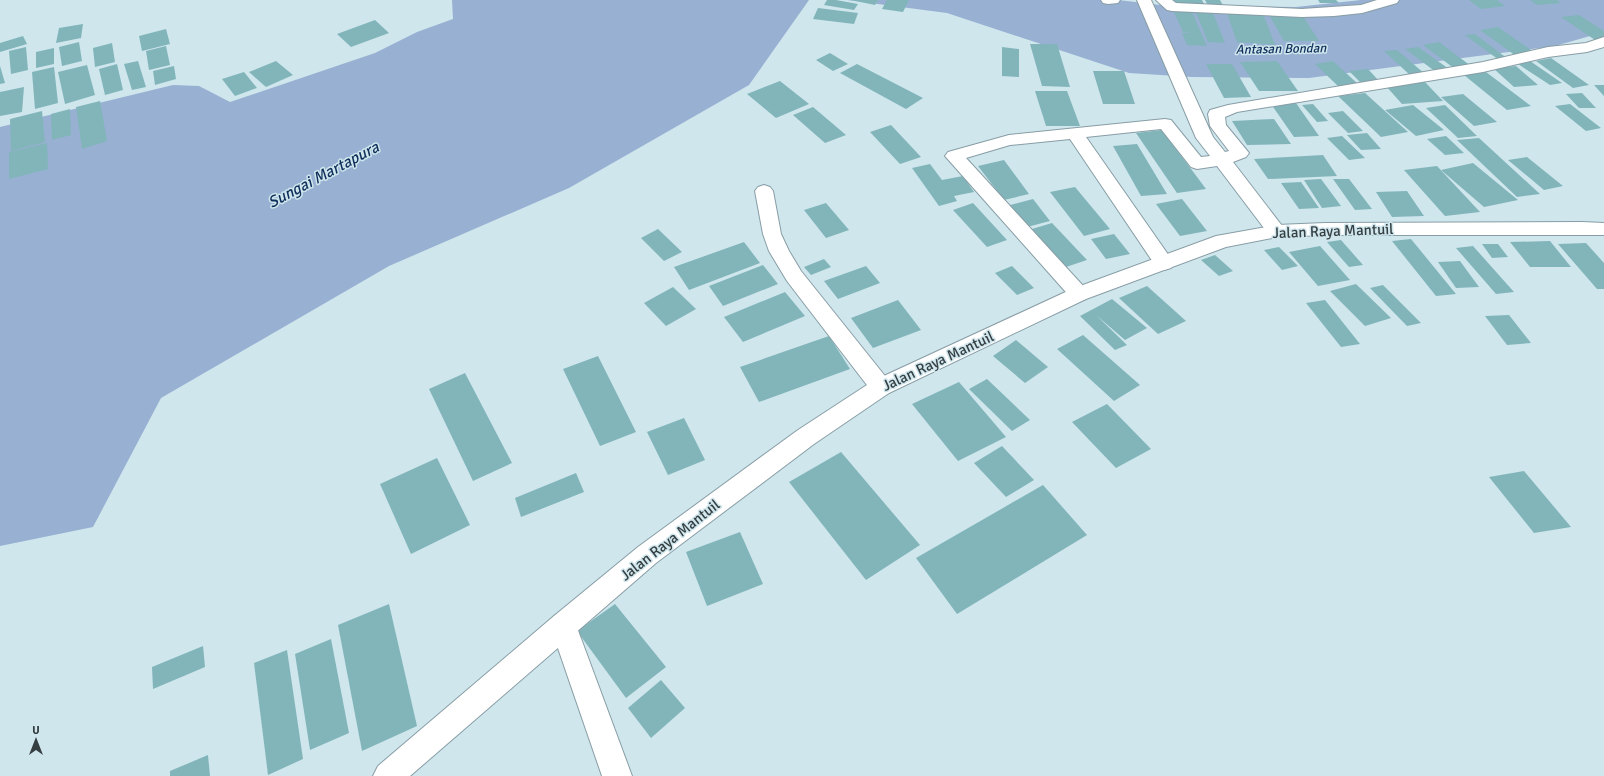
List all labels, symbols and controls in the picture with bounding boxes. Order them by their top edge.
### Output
water label: Antasan Bondan [1236,40,1327,58]
water label: Sungai Martapura [265,137,383,213]
street label: Jalan Raya Mantuil [1272,220,1394,242]
street label: Jalan Raya Mantuil [879,327,997,395]
street label: Jalan Raya Mantuil [617,496,723,584]
north arrow [16,720,56,760]
text: U [32,724,40,737]

